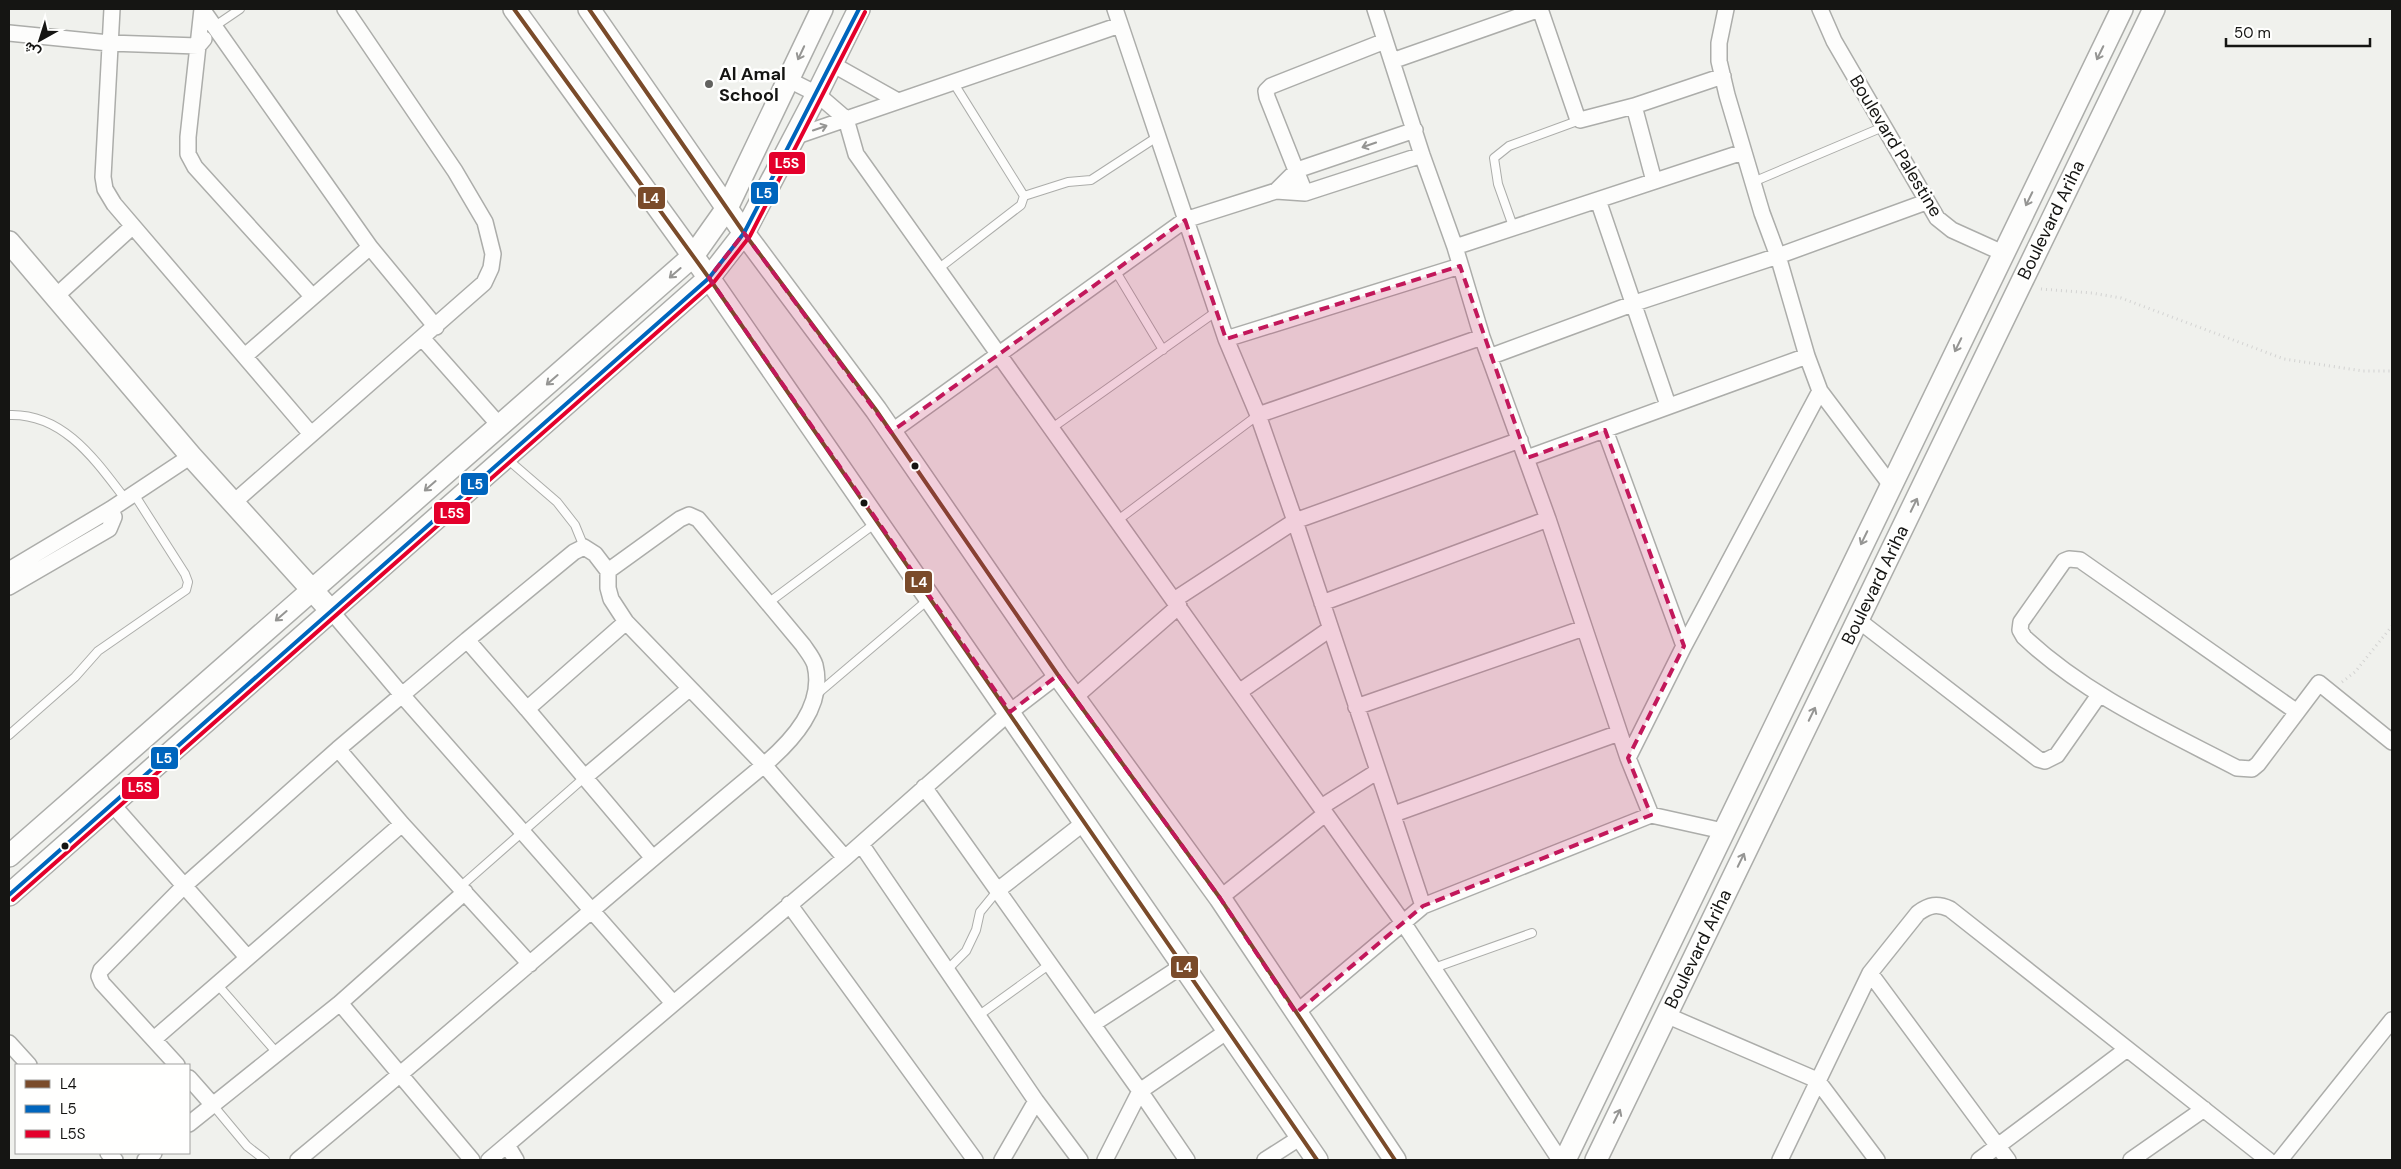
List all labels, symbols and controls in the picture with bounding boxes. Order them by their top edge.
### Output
north arrow [15,15,65,65]
scale bar [2226,15,2370,47]
text: 50 m [2234,23,2271,43]
text: ش [19,38,44,62]
one-way arrow [796,45,806,60]
one-way arrow [2095,45,2105,60]
place label: Al Amal School [719,62,786,107]
street label: Boulevard Palestine [1844,71,1948,221]
marker: Al Amal School [703,78,715,90]
one-way arrow [812,123,827,132]
one-way arrow [1361,141,1377,151]
line badge: L5S [768,151,806,175]
text: L5S [775,154,799,172]
street label: Boulevard Ariha [2012,156,2090,284]
line badge: L5 [750,181,779,205]
text: L5 [756,184,772,202]
line badge: L4 [637,186,666,210]
text: L4 [643,189,659,207]
one-way arrow [2024,191,2033,206]
one-way arrow [668,267,681,278]
one-way arrow [1953,337,1962,352]
one-way arrow [546,374,559,386]
unlabelled marker [910,461,920,471]
line badge: L5 [460,472,489,496]
text: L5 [467,475,483,493]
one-way arrow [423,481,436,492]
one-way arrow [1909,497,1919,512]
unlabelled marker [859,498,869,508]
line badge: L5S [433,501,471,525]
text: L5S [440,504,464,522]
street label: Boulevard Ariha [1836,521,1914,649]
one-way arrow [1859,530,1869,545]
line badge: L4 [904,570,933,594]
text: L4 [911,573,927,591]
one-way arrow [274,610,287,622]
one-way arrow [1808,707,1817,722]
line badge: L5 [150,746,179,770]
text: L5 [156,749,172,767]
line badge: L5S [121,776,160,800]
text: L5S [128,778,152,796]
unlabelled marker [60,841,70,851]
one-way arrow [1737,853,1746,868]
street label: Boulevard Ariha [1659,885,1737,1013]
line badge: L4 [1170,955,1199,979]
text: L4 [1176,958,1192,976]
legend [15,1064,190,1154]
text: L4 [60,1074,77,1094]
text: L5 [60,1099,77,1119]
one-way arrow [1612,1109,1622,1124]
text: L5S [60,1124,86,1144]

